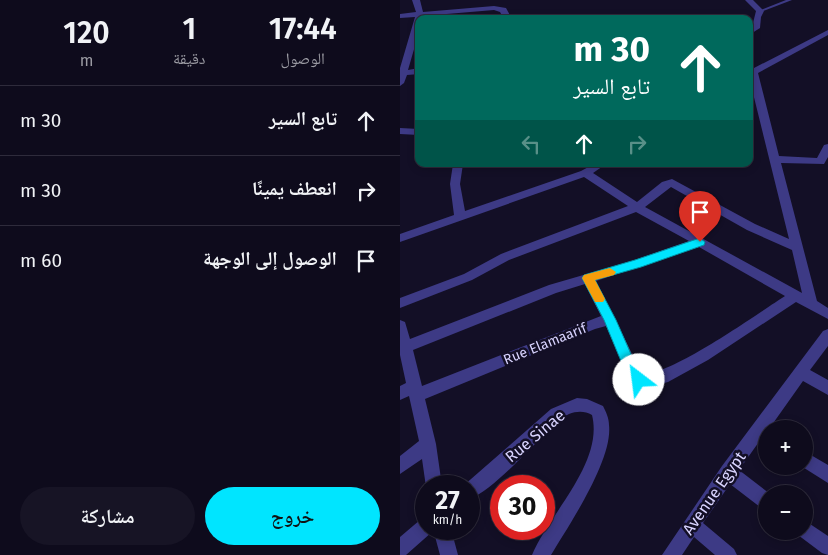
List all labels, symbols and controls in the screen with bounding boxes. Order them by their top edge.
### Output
text: 1 [182,11,196,47]
text: 17:44 [269,11,337,47]
text: 120 [63,15,110,51]
text: 30 m [573,28,650,70]
icon: ahead [668,35,733,100]
text: دقيقة [173,49,205,68]
text: الوصول [281,49,325,68]
text: m [80,51,93,70]
text: تابع السير [573,73,650,100]
text: تابع السير [269,107,337,130]
icon: ahead [352,107,380,135]
text: 30 m [20,109,61,132]
icon: left [517,130,545,158]
icon: ahead [570,130,598,158]
icon: right [623,130,651,158]
text: انعطف يمينًا [252,177,337,200]
icon: right [352,177,380,205]
text: 30 m [20,179,61,202]
pin [679,191,721,242]
icon: arrive [686,198,714,226]
text: الوصول إلى الوجهة [203,247,337,270]
icon: arrive [352,247,380,275]
text: 60 m [20,249,62,272]
street label: Rue Elamaarif [501,319,590,368]
position arrow [612,353,664,405]
street label: Rue Sinae [501,406,569,466]
map controls [758,420,813,540]
button: + [758,420,813,475]
street label: Avenue Egypt [678,448,750,538]
speed limit sign: 30 [490,475,555,540]
button: − [758,485,813,540]
text: 27 [435,486,460,516]
button: مشاركة [20,487,195,545]
button: خروج [205,487,380,545]
text: km/h [433,513,462,527]

